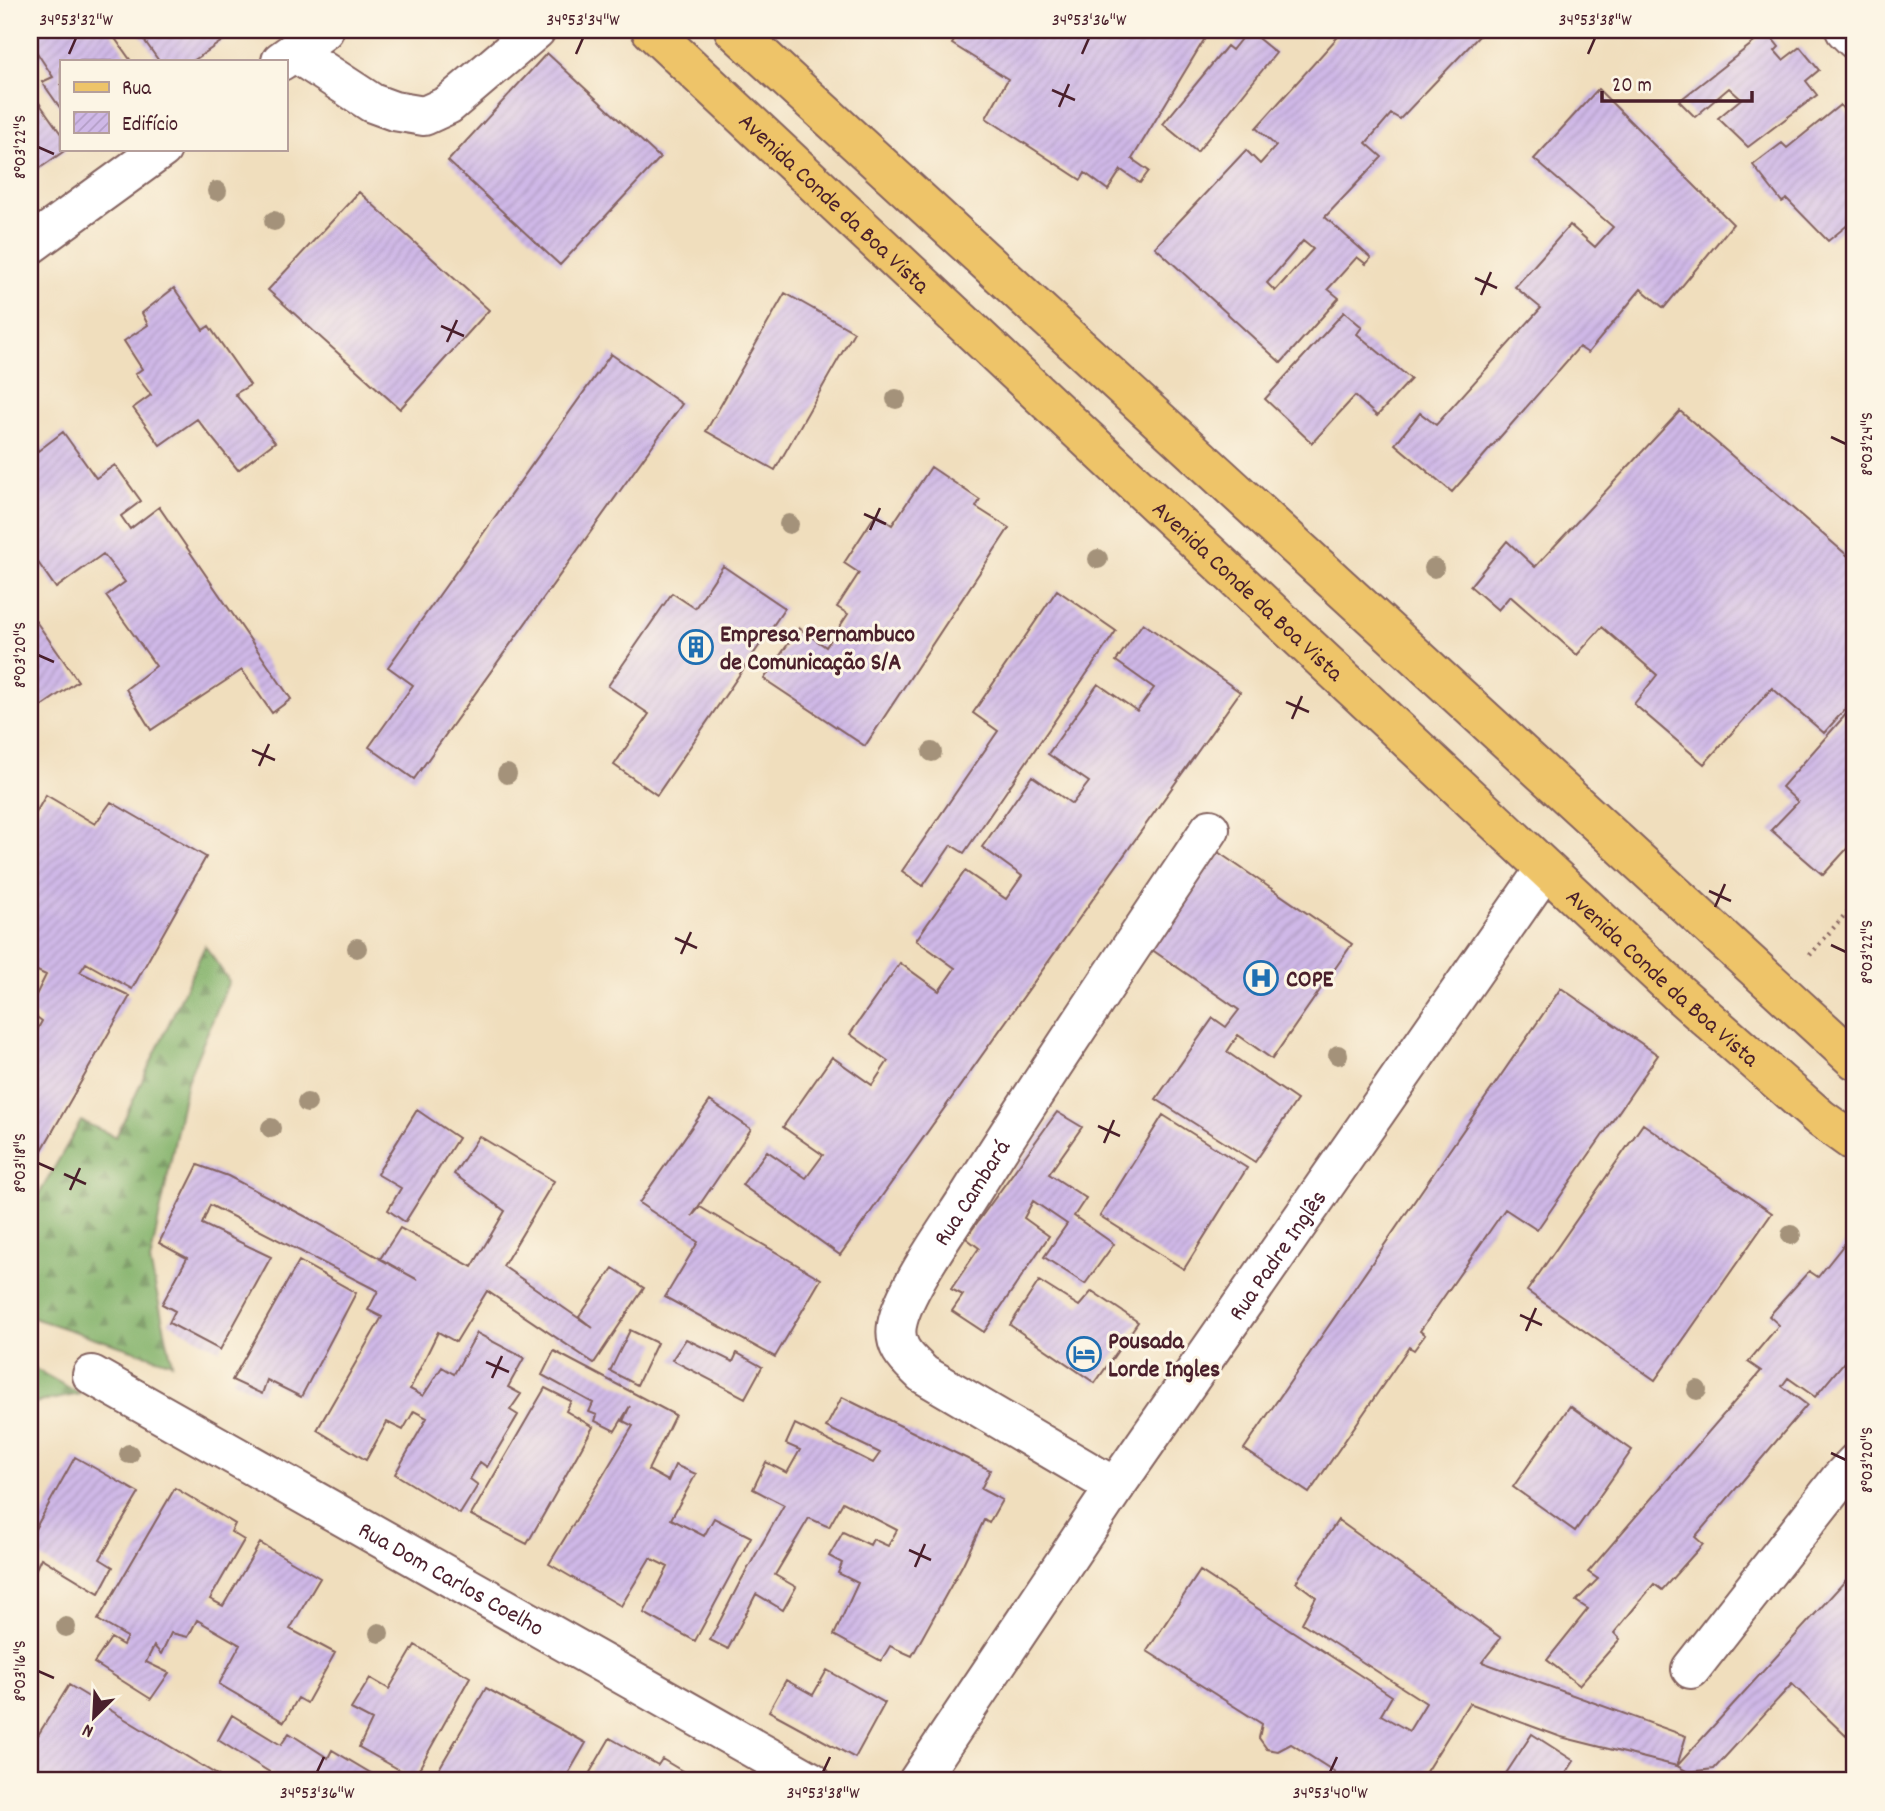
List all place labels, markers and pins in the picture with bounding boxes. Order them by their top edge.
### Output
place label: Empresa Pernambuco de Comunicação S/A [720,619,915,681]
building icon: Empresa Pernambuco de Comunicação S/A [677,628,715,666]
hospital icon: COPE [1242,959,1280,997]
place label: COPE [1286,964,1335,998]
place label: Pousada Lorde Ingles [1108,1326,1220,1388]
hotel icon: Pousada Lorde Ingles [1065,1335,1103,1373]

